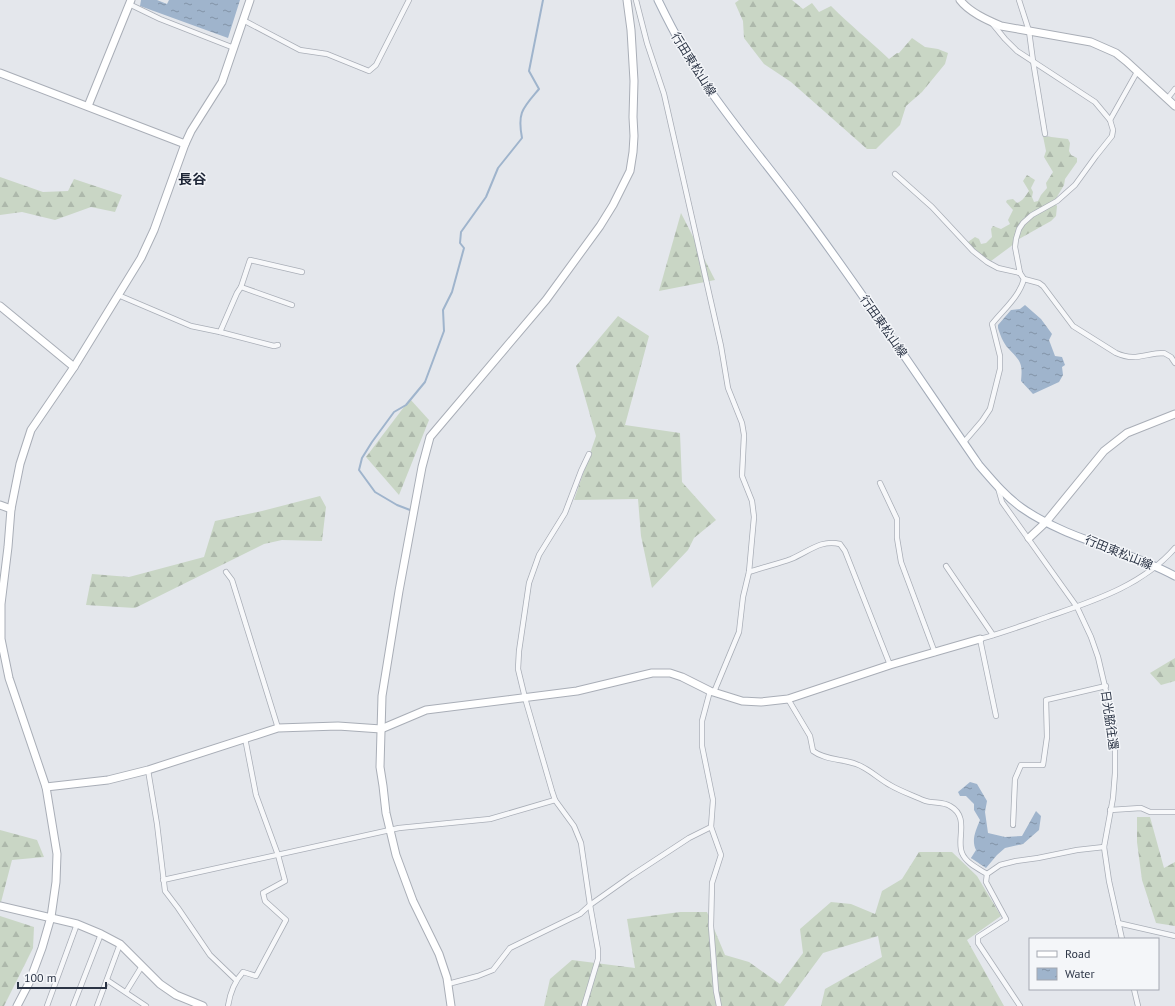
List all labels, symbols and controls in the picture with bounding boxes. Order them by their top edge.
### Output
street label: 行田東松山線 [669,29,719,99]
district label: 長谷 [178,170,207,188]
street label: 行田東松山線 [857,292,911,360]
street label: 行田東松山線 [1083,532,1155,572]
street label: 日光脇往還 [1098,689,1122,751]
legend [1029,938,1159,990]
text: Road [1065,946,1090,961]
scale bar [18,964,106,990]
text: Water [1065,966,1095,981]
text: 100 m [24,970,57,985]

